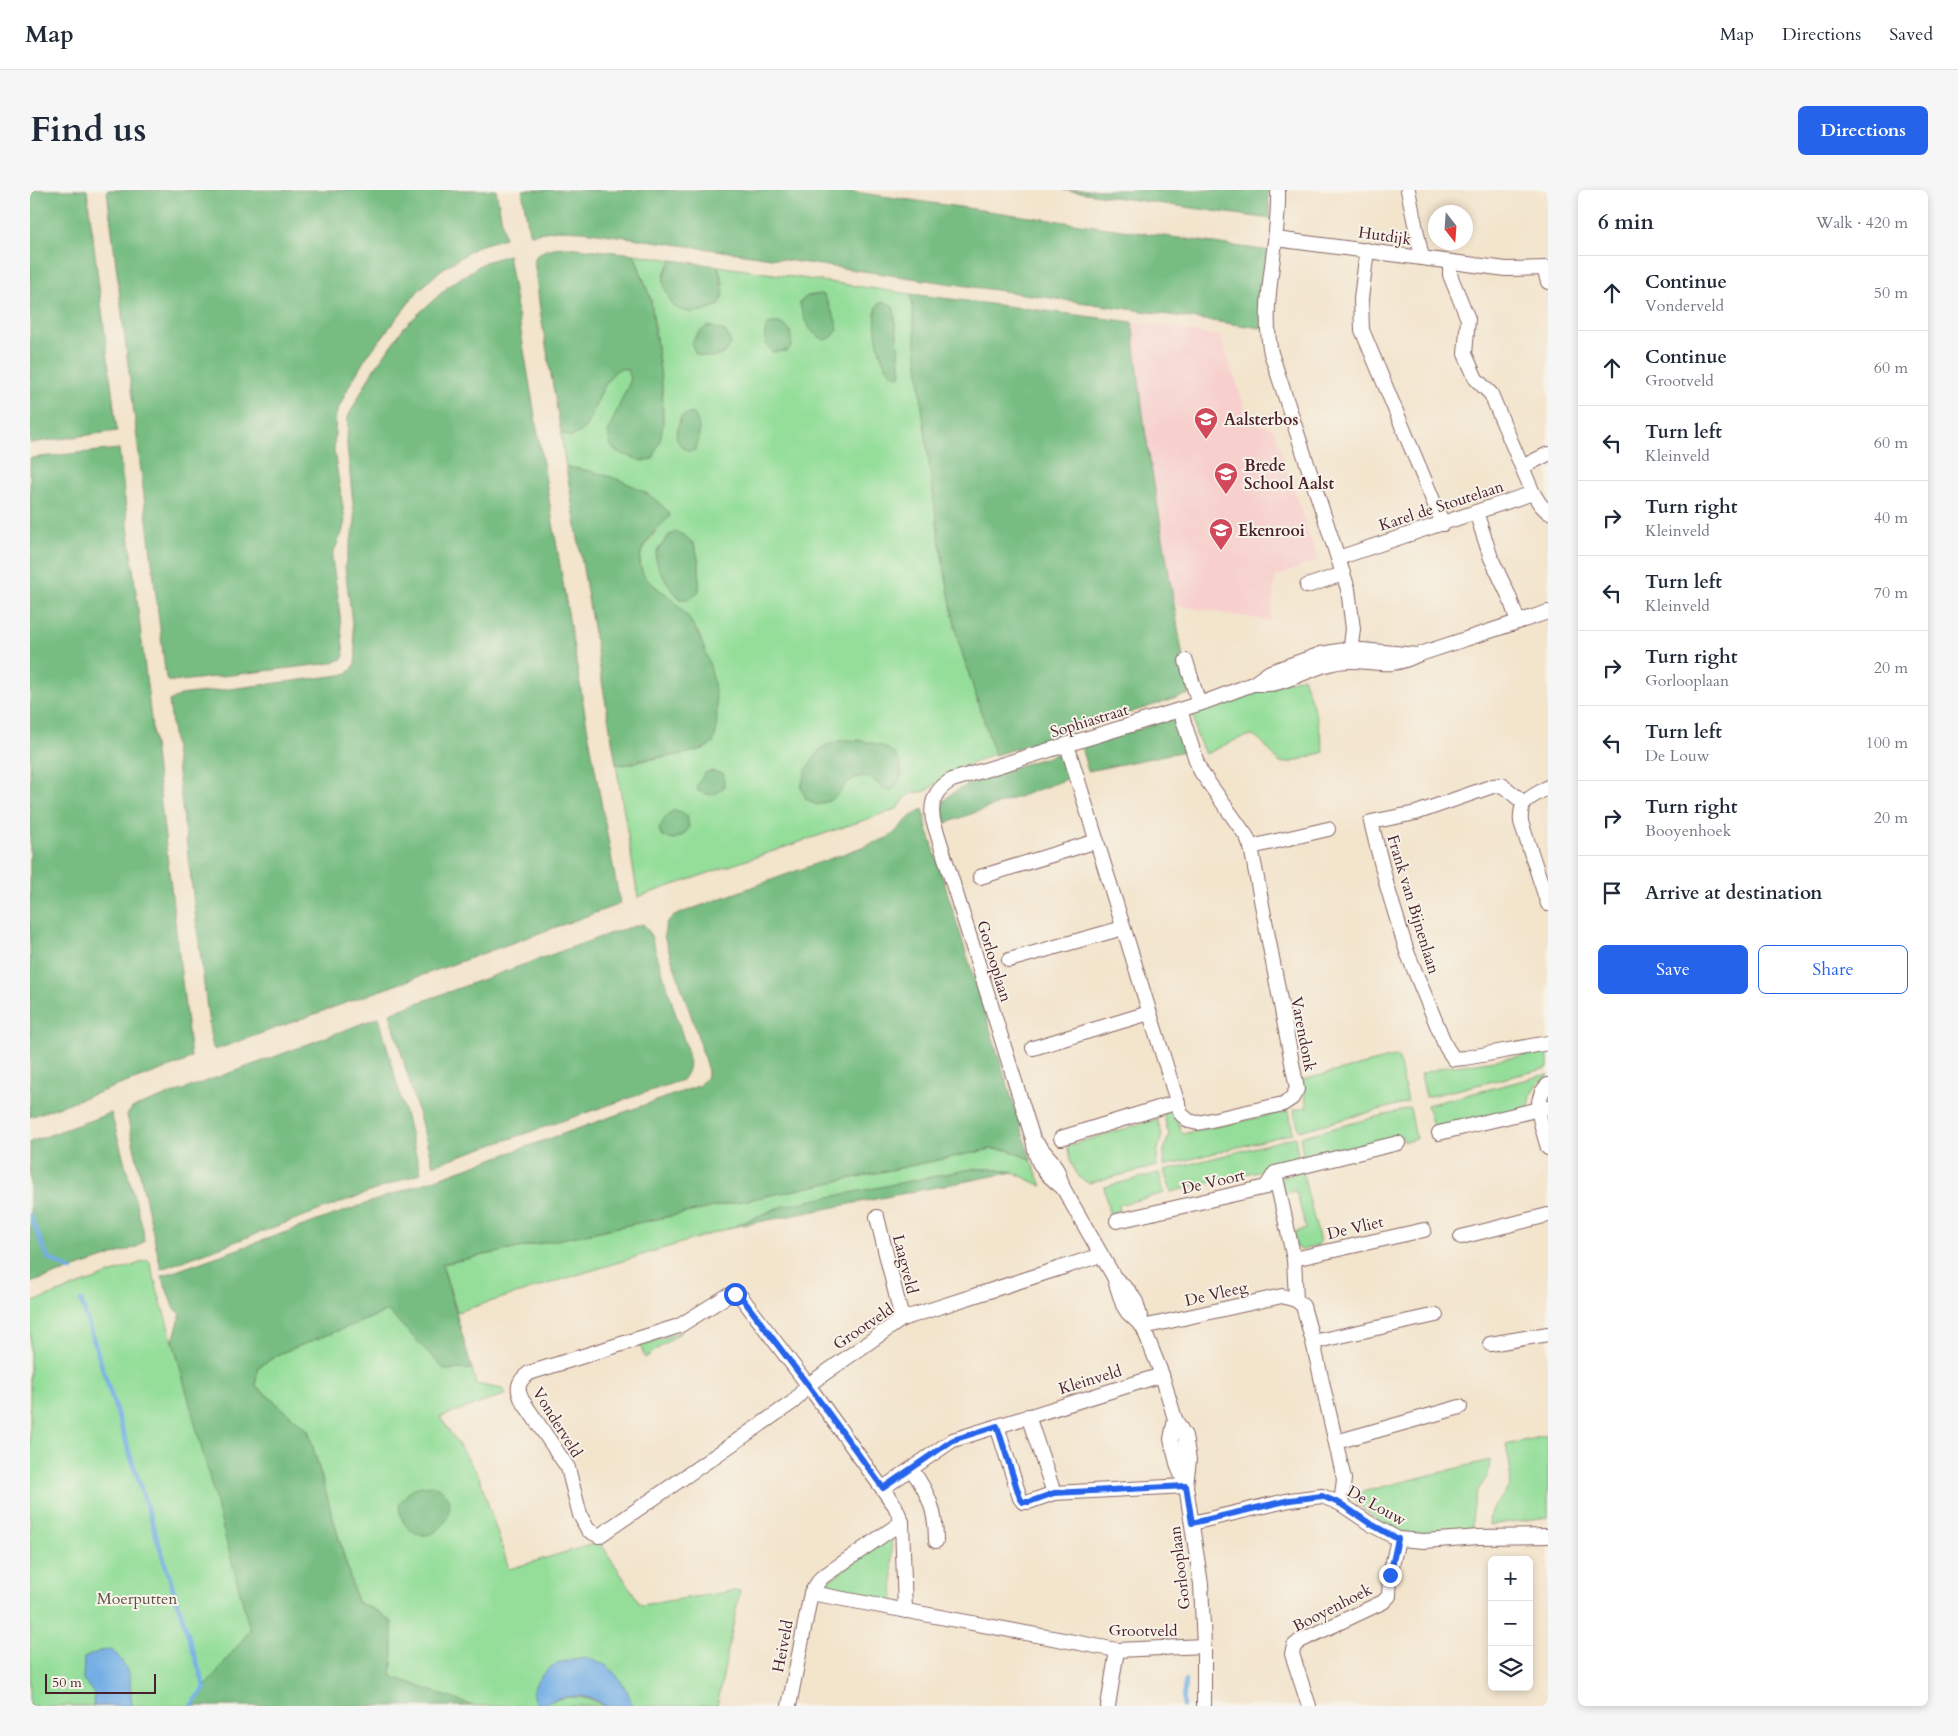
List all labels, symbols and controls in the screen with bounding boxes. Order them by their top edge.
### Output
text: Map [25,18,74,51]
text: Map [1720,22,1754,47]
text: Directions [1782,22,1861,47]
text: Saved [1889,22,1933,47]
text: Find us [30,106,146,154]
button: Directions [1798,106,1928,155]
north arrow [1428,205,1473,250]
text: 6 min [1598,208,1654,237]
text: Walk · 420 m [1816,212,1908,234]
street label: Hutdijk [1357,221,1413,251]
text: Continue [1645,269,1727,295]
icon: ahead [1598,279,1626,307]
text: 50 m [1874,282,1908,304]
text: Vonderveld [1645,295,1724,317]
text: Continue [1645,344,1727,370]
icon: ahead [1598,354,1626,382]
text: 60 m [1874,357,1908,379]
text: Grootveld [1645,370,1714,392]
school or university icon: Aalsterbos [1193,406,1219,440]
place label: Aalsterbos [1224,409,1298,431]
text: Turn left [1645,419,1722,445]
icon: left [1598,429,1626,457]
text: 60 m [1874,432,1908,454]
text: Kleinveld [1645,445,1710,467]
place label: Brede School Aalst [1244,455,1334,495]
school or university icon: Brede School Aalst [1213,461,1239,495]
street label: Karel de Stoutelaan [1376,475,1507,537]
text: Turn right [1645,494,1737,520]
icon: right [1598,504,1626,532]
text: 40 m [1874,507,1908,529]
school or university icon: Ekenrooi [1208,517,1234,551]
place label: Ekenrooi [1238,520,1305,542]
text: Kleinveld [1645,520,1710,542]
text: Turn left [1645,569,1722,595]
icon: left [1598,579,1626,607]
text: 70 m [1874,582,1908,604]
text: Kleinveld [1645,595,1710,617]
text: Turn right [1645,644,1737,670]
icon: right [1598,654,1626,682]
text: 20 m [1874,657,1908,679]
text: Gorlooplaan [1645,670,1729,692]
street label: Sophiastraat [1048,699,1131,743]
text: Turn left [1645,719,1722,745]
icon: left [1598,729,1626,757]
text: 100 m [1866,732,1908,754]
text: De Louw [1645,745,1710,767]
text: Turn right [1645,794,1737,820]
icon: right [1598,804,1626,832]
text: 20 m [1874,807,1908,829]
text: Booyenhoek [1645,820,1731,842]
street label: Frank van Bijnenlaan [1381,832,1445,977]
icon: arrive [1598,879,1626,907]
text: Arrive at destination [1645,880,1822,906]
street label: Gorlooplaan [971,918,1017,1005]
button: Save [1598,945,1748,994]
button: Share [1758,945,1908,994]
street label: Varendonk [1285,995,1321,1074]
street label: De Voort [1179,1164,1247,1200]
street label: De Vliet [1325,1211,1386,1245]
street label: Laagveld [887,1232,923,1297]
street label: De Vleeg [1183,1276,1250,1312]
route start [724,1283,747,1306]
street label: Grootveld [829,1298,899,1355]
street label: Kleinveld [1056,1360,1125,1400]
street label: Vonderveld [527,1383,588,1462]
street label: De Louw [1343,1481,1410,1531]
street label: Gorlooplaan [1164,1525,1196,1611]
map controls [1488,1556,1533,1691]
button: + [1488,1556,1533,1601]
route end [1379,1564,1402,1587]
street label: Booyenhoek [1289,1578,1376,1637]
park label: Moerputten [97,1588,177,1610]
button: − [1488,1601,1533,1646]
street label: Heiveld [767,1618,799,1674]
street label: Grootveld [1109,1620,1178,1642]
button: layers [1488,1646,1533,1691]
scale bar [45,1671,156,1694]
text: 50 m [52,1673,82,1692]

